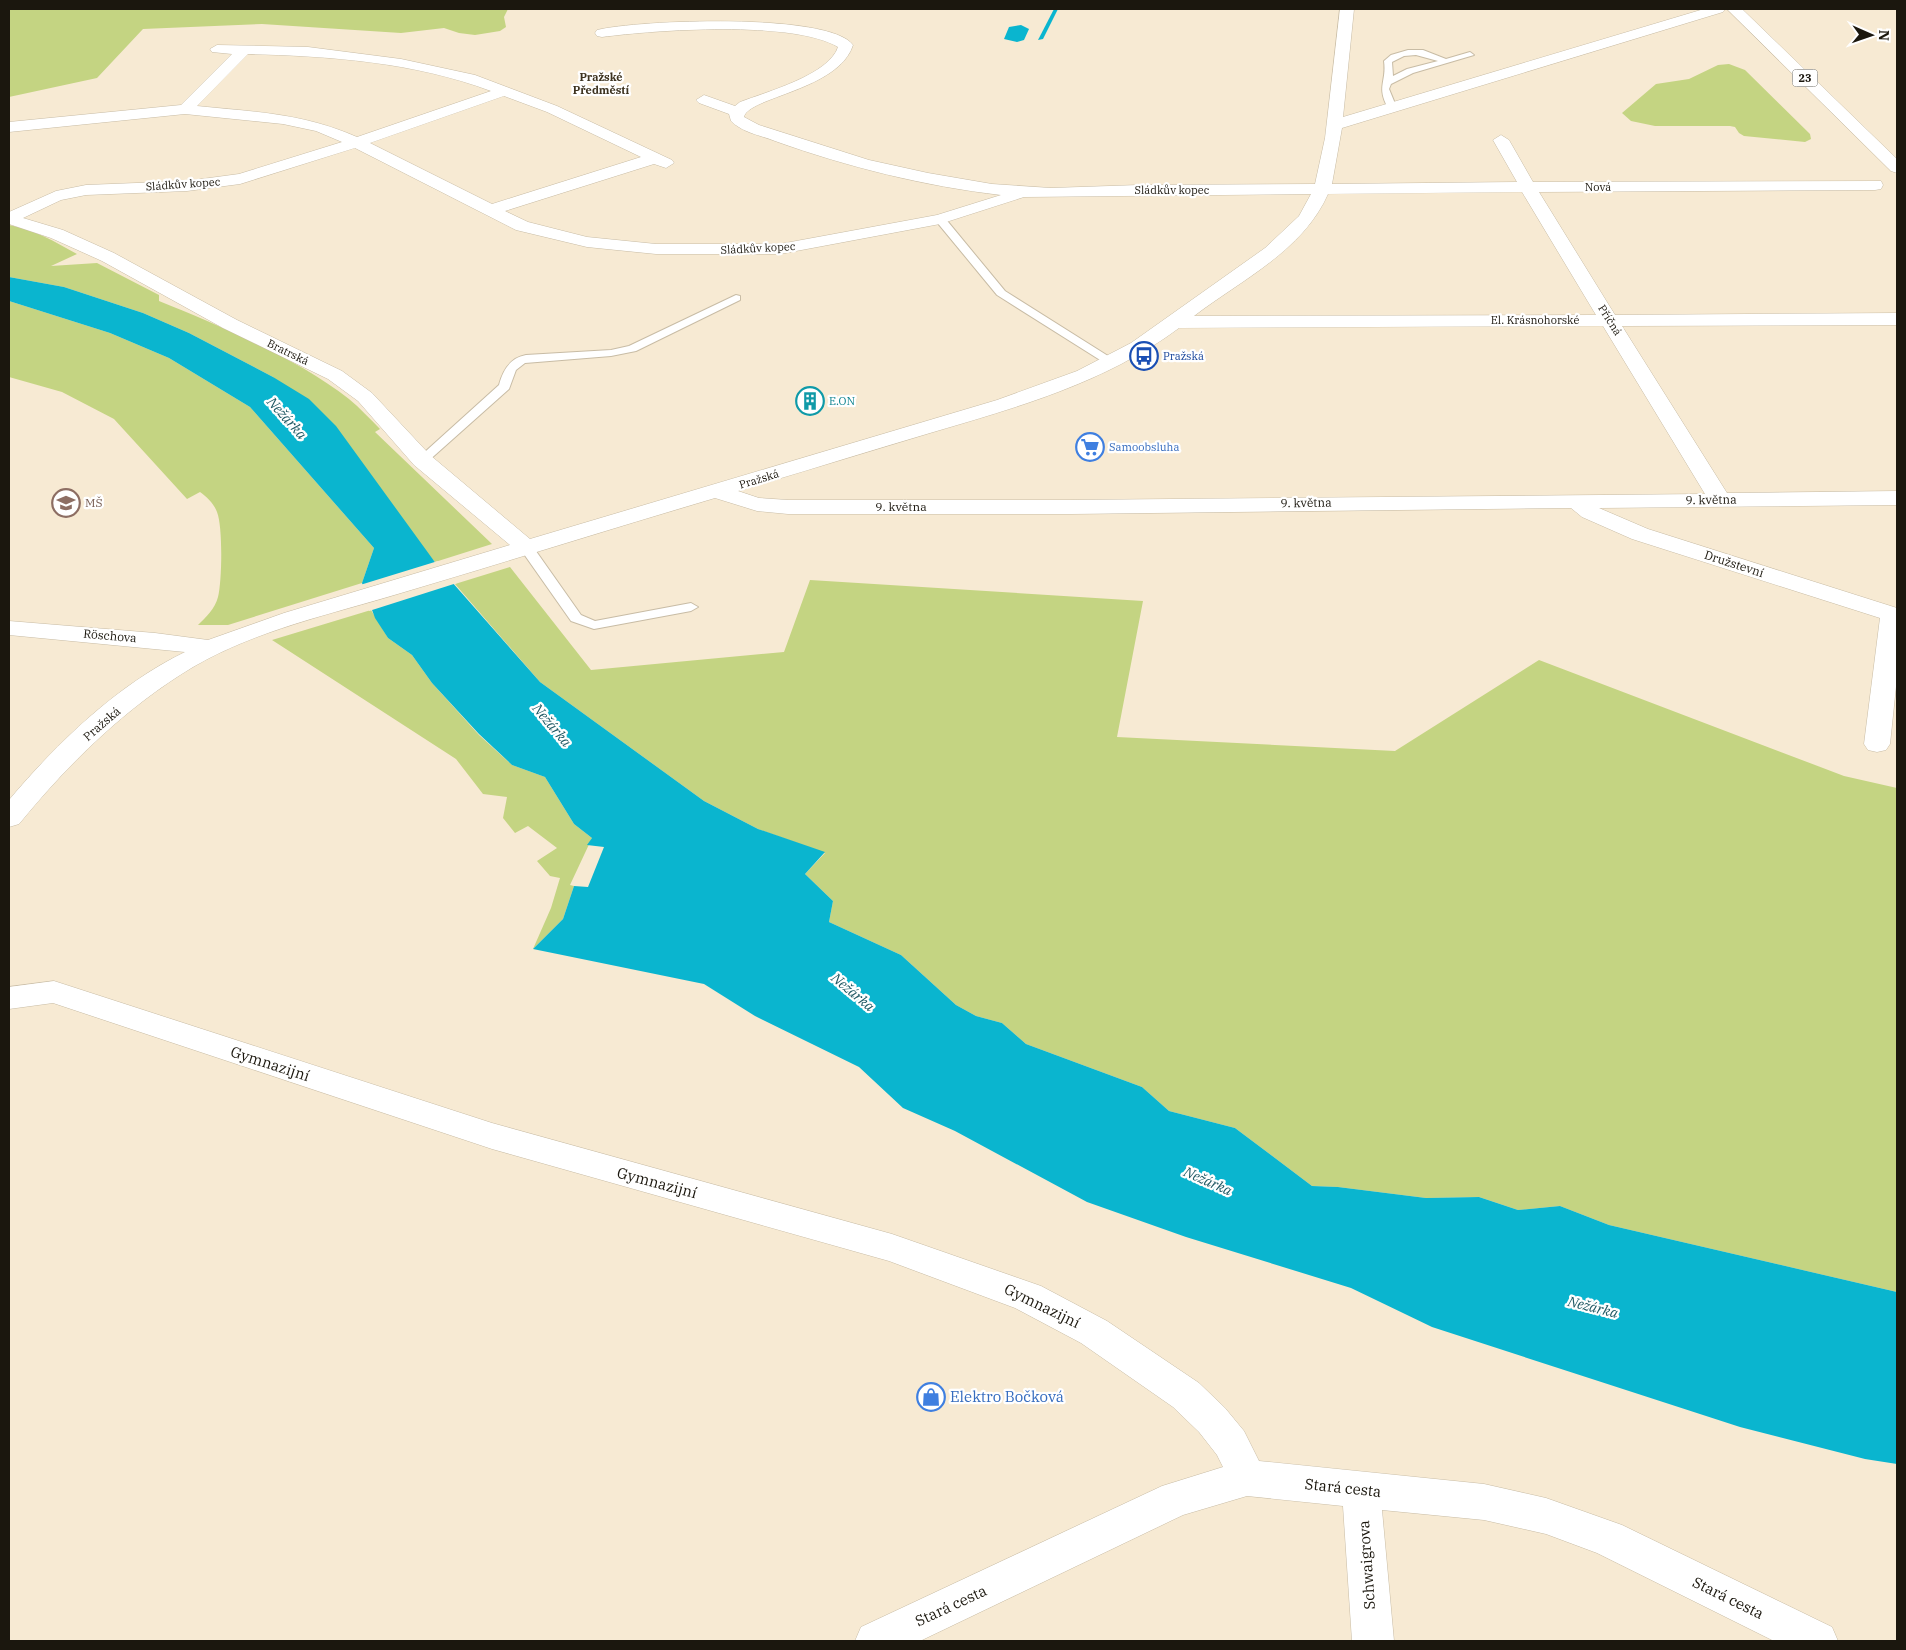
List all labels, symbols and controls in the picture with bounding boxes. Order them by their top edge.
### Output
north arrow [1846,10,1896,60]
text: N [1875,30,1893,41]
district label: Pražské Předměstí [573,70,629,97]
road number: 23 [1792,70,1818,86]
street label: Sládkův kopec [145,174,221,194]
street label: Nová [1585,180,1611,194]
street label: Sládkův kopec [1135,183,1210,197]
street label: Sládkův kopec [720,239,796,257]
street label: Příčná [1595,302,1625,338]
street label: El. Krásnohorské [1491,313,1579,327]
street label: Bratrská [265,336,311,368]
bus stop icon: Pražská [1129,341,1159,371]
place label: Pražská [1163,349,1204,363]
building icon: E.ON [795,386,825,416]
water label: Nežárka [263,392,311,443]
place label: E.ON [829,394,855,408]
supermarket icon: Samoobsluha [1075,432,1105,462]
place label: Samoobsluha [1109,440,1179,454]
street label: Pražská [737,466,781,492]
school or university icon: MŠ [51,488,81,518]
street label: 9. května [1685,492,1737,507]
place label: MŠ [85,495,103,510]
street label: 9. května [1280,495,1332,510]
street label: 9. května [875,499,927,514]
street label: Družstevní [1702,547,1766,580]
street label: Röschova [83,626,138,645]
water label: Nežárka [528,699,576,751]
street label: Pražská [80,703,124,744]
water label: Nežárka [827,968,879,1016]
street label: Gymnazijní [228,1042,312,1085]
water label: Nežárka [1180,1162,1235,1200]
street label: Gymnazijní [615,1163,699,1202]
street label: Gymnazijní [1001,1279,1084,1332]
water label: Nežárka [1565,1292,1620,1322]
shop icon: Elektro Bočková [916,1382,946,1412]
place label: Elektro Bočková [950,1387,1064,1406]
street label: Stará cesta [1304,1474,1382,1501]
street label: Schwaigrova [1354,1520,1379,1610]
street label: Stará cesta [1689,1572,1767,1623]
street label: Stará cesta [912,1581,990,1630]

